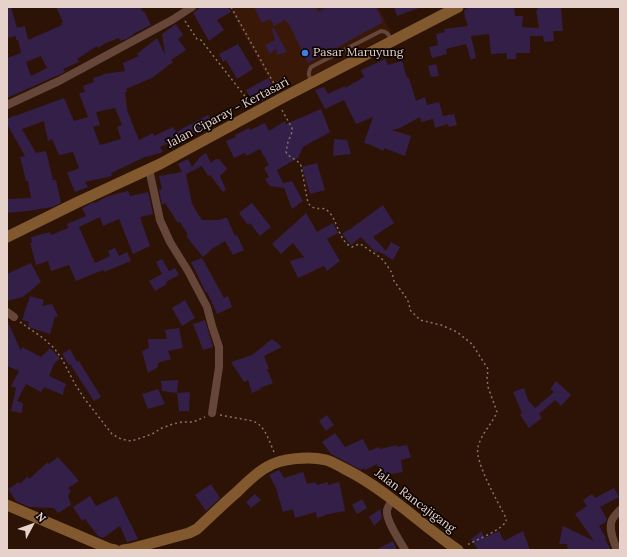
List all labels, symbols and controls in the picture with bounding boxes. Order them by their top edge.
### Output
place label: Pasar Maruyung [313,46,403,60]
marker: Pasar Maruyung [300,48,310,58]
street label: Jalan Ciparay - Kertasari [165,75,291,151]
street label: Jalan Rancajigang [372,466,458,536]
north arrow [12,505,52,545]
text: N [33,509,49,525]

